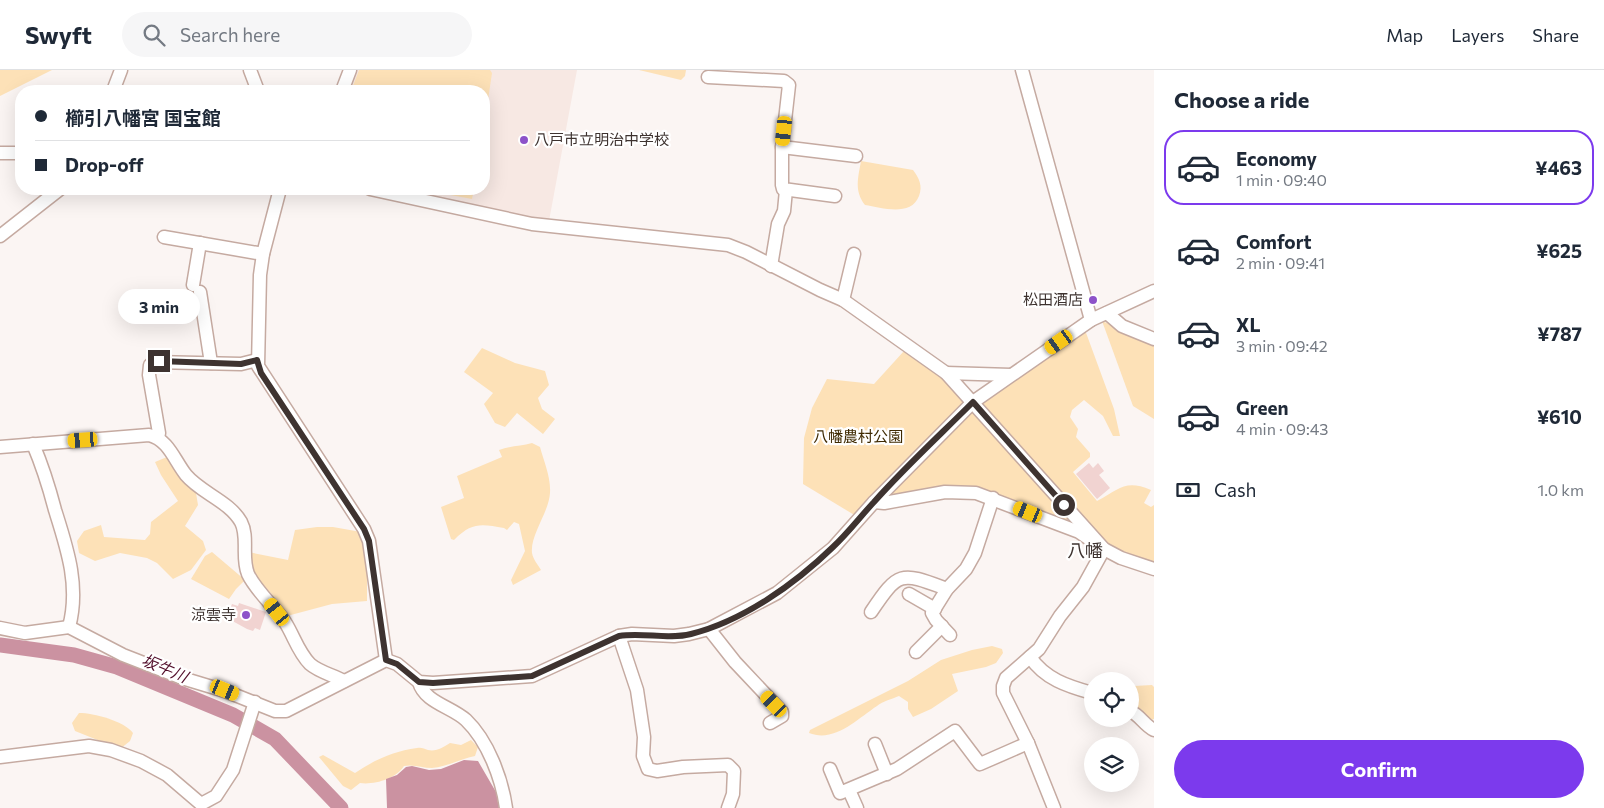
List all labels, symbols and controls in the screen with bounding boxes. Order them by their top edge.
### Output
search box [122,12,472,57]
text: Swyft [25,20,92,49]
icon: search [140,21,168,49]
text: Search here [180,23,280,46]
text: Map [1386,24,1423,46]
text: Layers [1451,24,1504,46]
text: Share [1532,24,1579,46]
text: Choose a ride [1174,86,1309,113]
text: 櫛引八幡宮 国宝館 [65,106,221,129]
car [774,115,793,147]
place label: 八戸市立明治中学校 [534,130,669,148]
marker: 八戸市立明治中学校 [518,134,530,146]
icon: car [1176,145,1221,190]
text: Economy [1236,147,1317,170]
text: Drop-off [65,153,144,176]
text: ¥463 [1535,156,1582,179]
text: 1 min · 09:40 [1236,170,1327,189]
icon: car [1176,228,1221,273]
text: Comfort [1236,230,1312,253]
text: ¥625 [1536,239,1582,262]
text: 2 min · 09:41 [1236,253,1325,272]
callout: 3 min [118,288,200,324]
place label: 松田酒店 [1023,290,1083,308]
marker: 松田酒店 [1087,294,1099,306]
text: 3 min [139,297,179,316]
icon: car [1176,311,1221,356]
text: XL [1236,313,1261,336]
text: ¥787 [1537,322,1582,345]
car [1042,327,1075,357]
text: 3 min · 09:42 [1236,336,1328,355]
route end [148,350,170,372]
icon: car [1176,394,1221,439]
text: Green [1236,396,1288,419]
text: ¥610 [1537,405,1582,428]
text: 4 min · 09:43 [1236,419,1328,438]
park label: 八幡農村公園 [813,427,903,445]
car [67,431,98,449]
icon: cash [1174,476,1202,504]
text: Cash [1214,478,1256,501]
text: 1.0 km [1538,480,1584,499]
route start [1053,494,1075,516]
car [1011,499,1044,525]
district label: 八幡 [1067,539,1103,561]
car [261,596,292,628]
place label: 涼雲寺 [191,605,236,623]
marker: 涼雲寺 [240,609,252,621]
water label: 坂牛川 [139,649,193,686]
map controls [1084,672,1139,792]
button: locate [1084,672,1139,727]
car [208,677,241,703]
car [758,688,789,720]
button: layers [1084,737,1139,792]
button: Confirm [1174,740,1584,798]

